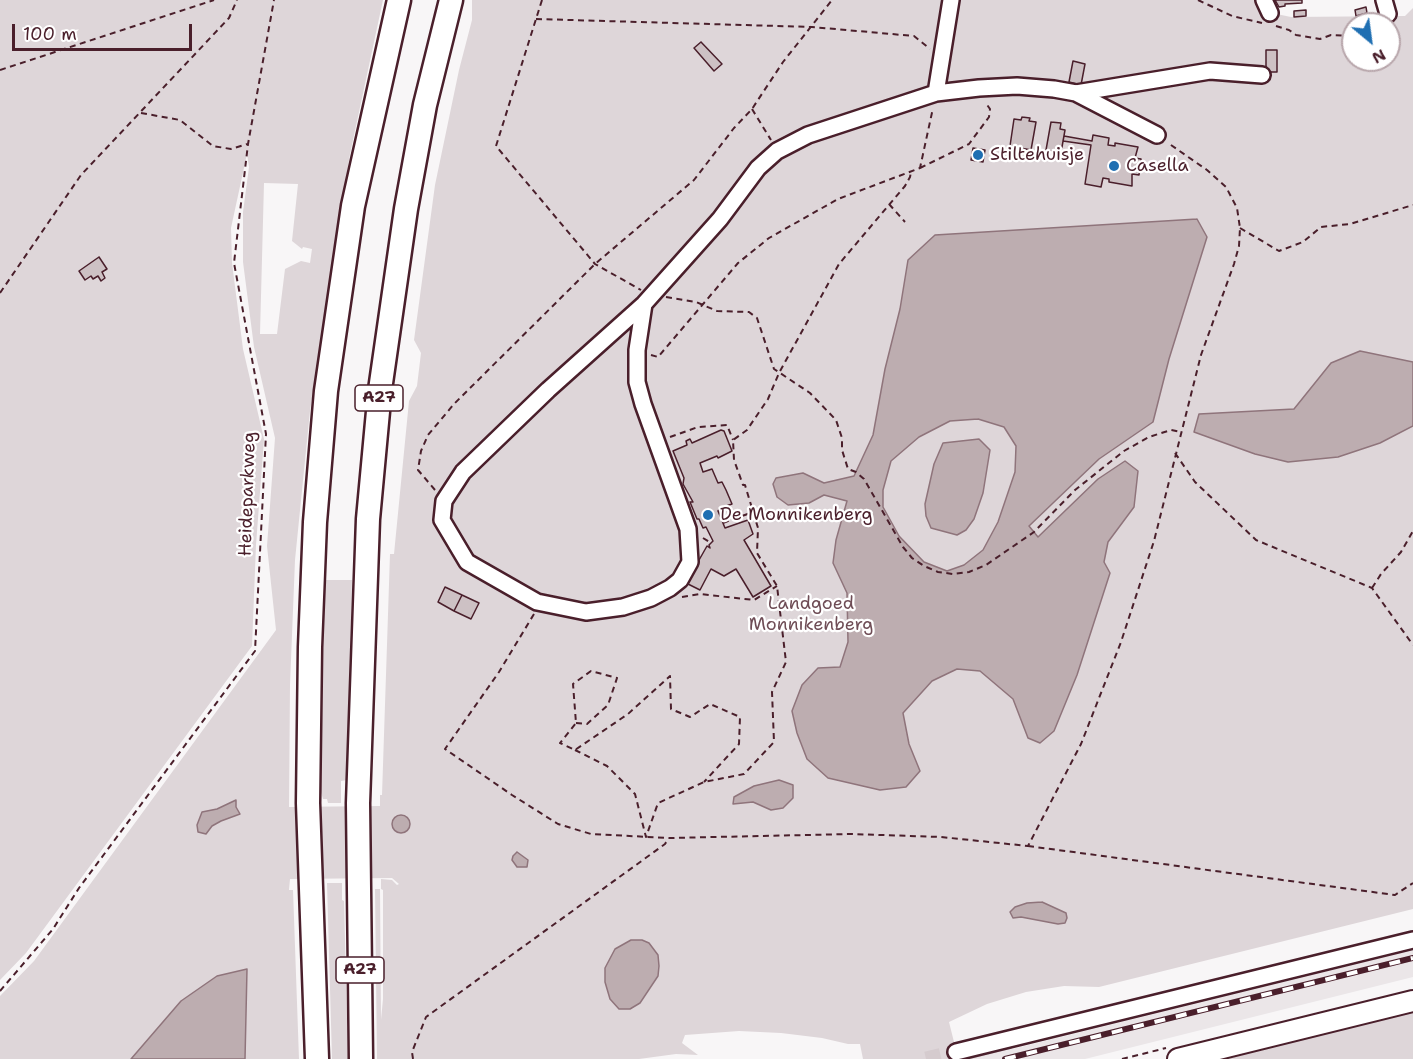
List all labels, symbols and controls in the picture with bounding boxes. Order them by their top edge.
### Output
scale bar [15,12,195,50]
north arrow [1341,12,1401,72]
text: 100 m [23,22,77,46]
text: N [1368,44,1390,69]
place label: Stiltehuisje [990,144,1084,166]
marker: Stiltehuisje [971,148,985,162]
place label: Casella [1126,155,1189,177]
marker: Casella [1107,159,1121,173]
road number: A27 [355,385,403,411]
street label: Heideparkweg [235,431,261,557]
place label: De Monnikenberg [720,504,873,526]
marker: De Monnikenberg [701,508,715,522]
park label: Landgoed Monnikenberg [749,593,873,636]
road number: A27 [336,957,384,983]

